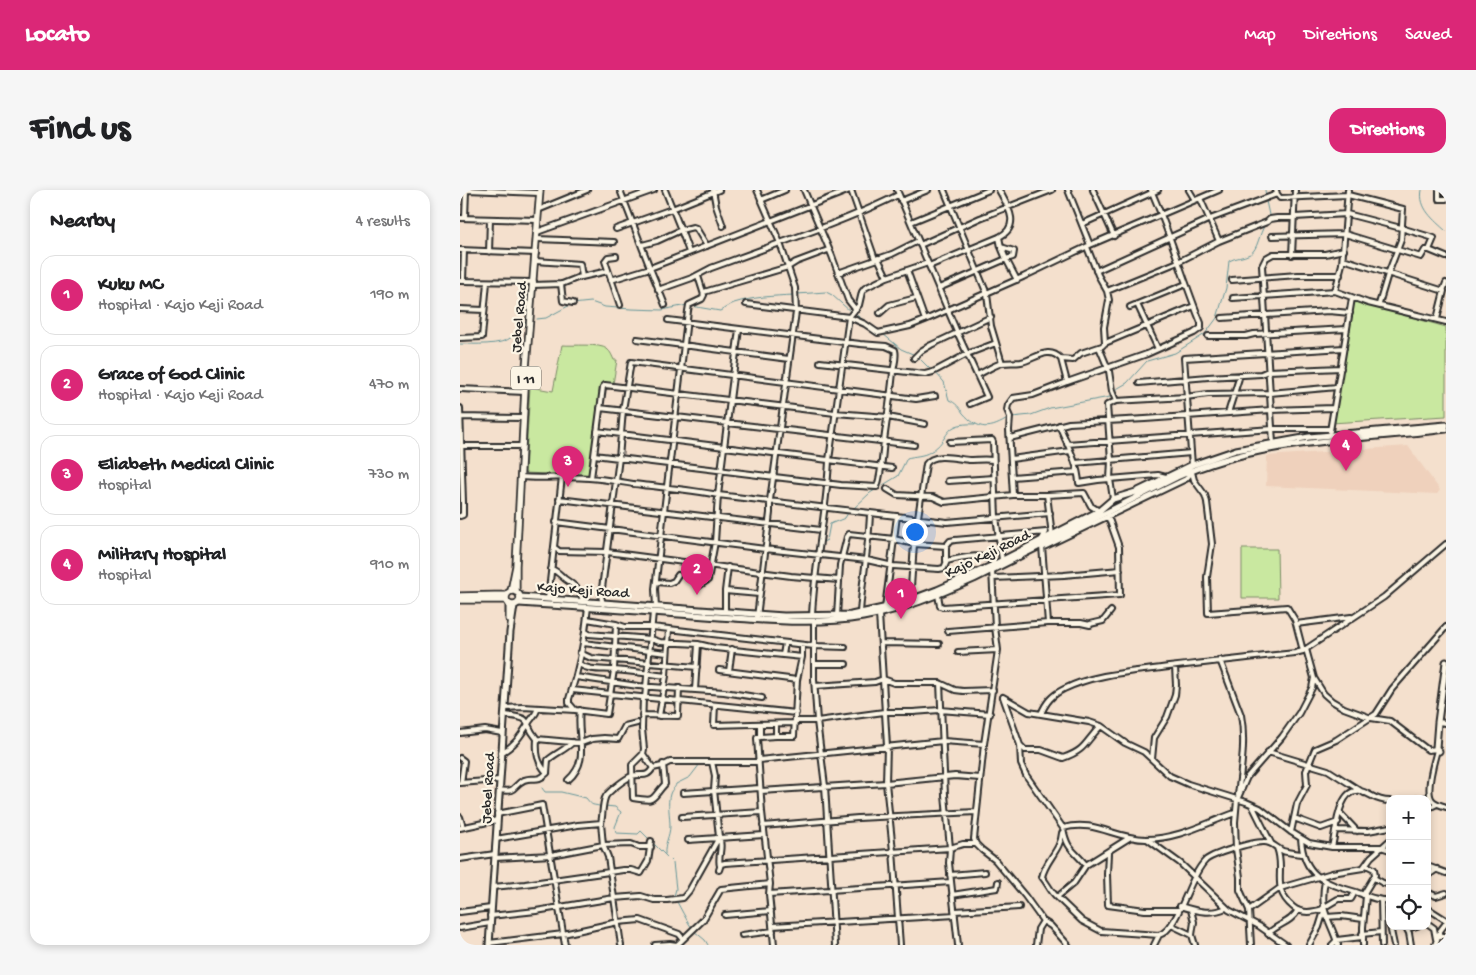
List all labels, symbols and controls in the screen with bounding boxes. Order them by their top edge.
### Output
text: Locato [25,21,90,50]
text: Map [1244,25,1276,46]
text: Directions [1304,25,1377,46]
text: Saved [1405,25,1451,46]
button: Directions [1329,108,1446,153]
text: Find us [30,110,130,151]
text: Nearby [50,210,115,235]
text: 4 results [355,213,410,232]
text: Kuku MC [98,274,163,297]
street label: Jebel Road [508,280,532,353]
text: 1 [64,286,70,305]
text: 190 m [370,286,409,305]
text: Hospital · Kajo Keji Road [98,297,263,316]
text: Grace of God Clinic [98,364,244,387]
road number: I 11 [511,367,541,390]
text: 2 [63,376,71,395]
text: 470 m [369,376,409,395]
text: Hospital · Kajo Keji Road [98,387,263,406]
pin: 4 [1330,430,1362,471]
pin: 3 [552,446,584,487]
text: Eliabeth Medical Clinic [98,454,273,477]
text: 3 [63,466,71,485]
text: 730 m [368,466,409,485]
text: Hospital [98,477,152,496]
your location [902,519,928,545]
street label: Kajo Keji Road [942,526,1034,583]
text: Military Hospital [98,544,226,567]
pin: 2 [681,554,713,595]
text: 4 [63,556,71,575]
text: 910 m [370,556,409,575]
text: Hospital [98,567,152,586]
pin: 1 [885,578,917,619]
street label: Kajo Keji Road [536,579,631,603]
street label: Jebel Road [478,751,500,824]
map controls [1386,795,1431,930]
button: + [1386,795,1431,840]
button: − [1386,840,1431,885]
button: locate [1386,885,1431,930]

